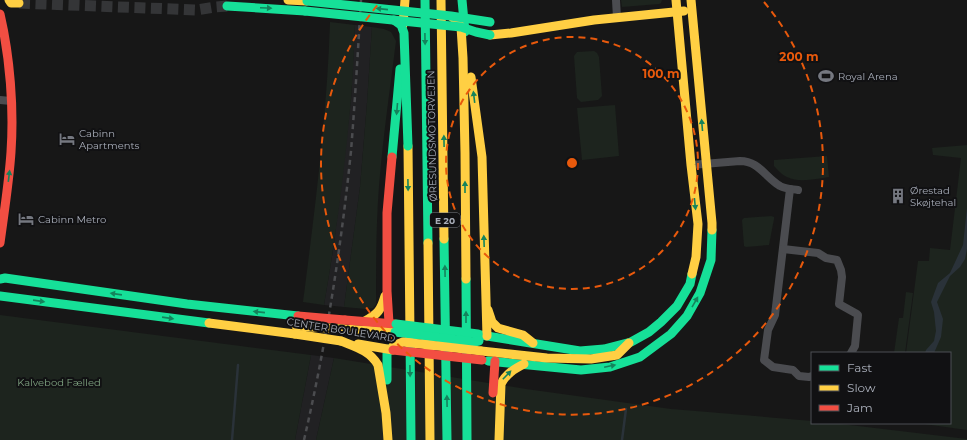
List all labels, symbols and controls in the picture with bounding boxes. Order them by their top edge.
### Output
one-way arrow [260,5,272,12]
one-way arrow [376,6,388,12]
one-way arrow [422,33,429,45]
text: 200 m [779,49,819,64]
text: 100 m [643,66,679,81]
sports icon: Royal Arena [817,67,835,85]
street label: ØRESUNDSMOTORVEJEN [424,70,440,202]
place label: Royal Arena [838,70,898,83]
one-way arrow [471,91,477,103]
one-way arrow [393,103,400,115]
one-way arrow [699,119,705,131]
place label: Cabinn Apartments [79,127,140,152]
hotel icon: Cabinn Apartments [58,130,76,148]
one-way arrow [440,135,447,147]
centre of rings [565,156,579,170]
one-way arrow [5,170,12,182]
one-way arrow [405,179,411,192]
one-way arrow [462,180,468,193]
place label: Ørestad Skøjtehal [910,184,956,209]
building icon: Ørestad Skøjtehal [889,187,907,205]
one-way arrow [692,198,699,210]
hotel icon: Cabinn Metro [17,210,35,228]
place label: Cabinn Metro [38,213,106,226]
road number: E 20 [430,213,460,227]
one-way arrow [481,234,487,247]
one-way arrow [442,265,449,277]
one-way arrow [110,291,122,297]
one-way arrow [691,297,698,308]
one-way arrow [33,298,45,304]
one-way arrow [253,309,265,315]
one-way arrow [463,310,469,323]
one-way arrow [161,315,174,321]
street label: CENTER BOULEVARD [286,315,396,345]
legend [811,352,951,424]
text: Fast [847,360,872,375]
one-way arrow [603,363,616,369]
one-way arrow [407,365,413,378]
one-way arrow [502,371,512,380]
park label: Kalvebod Fælled [17,376,101,389]
text: Slow [847,380,876,395]
one-way arrow [444,394,450,407]
text: Jam [846,400,873,415]

